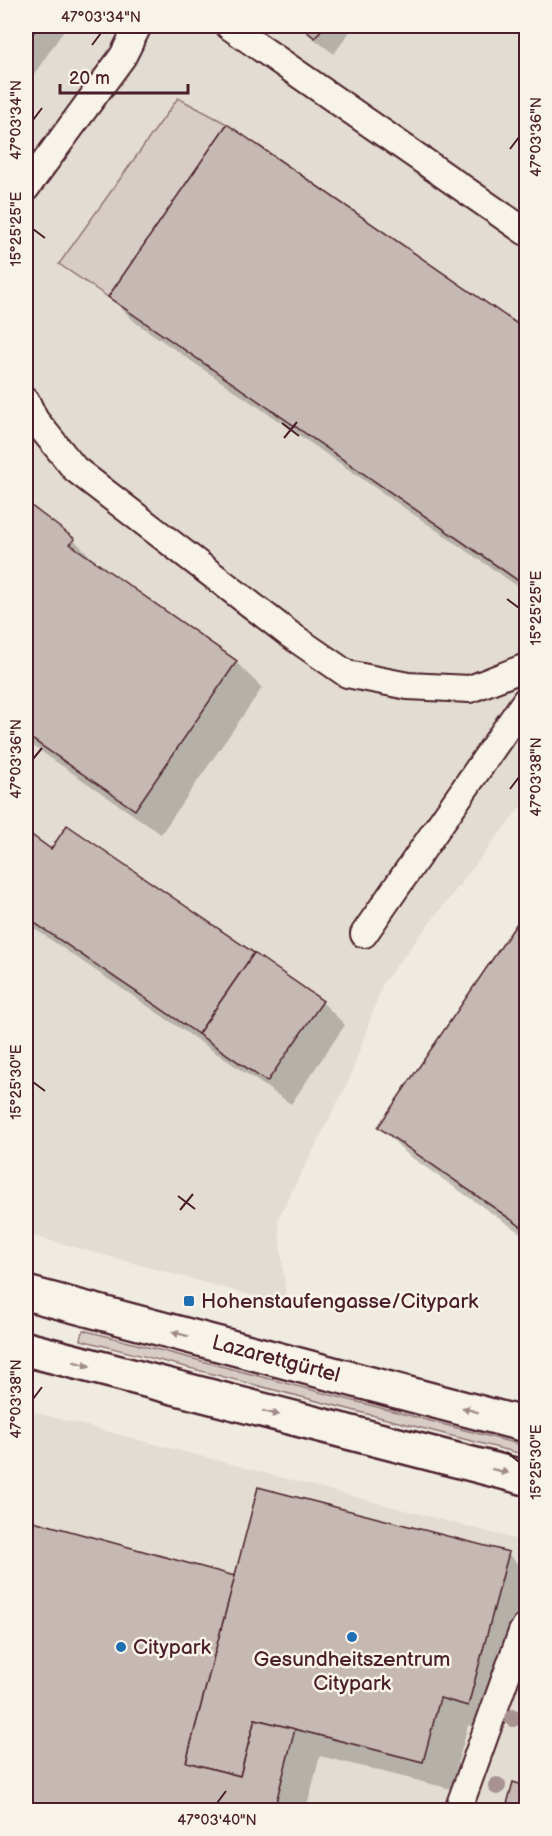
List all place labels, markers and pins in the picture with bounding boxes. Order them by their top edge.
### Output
place label: Hohenstaufengasse/Citypark [201,1289,479,1314]
marker: Hohenstaufengasse/Citypark [182,1294,196,1308]
marker: Gesundheitszentrum Citypark [345,1630,359,1644]
place label: Citypark [133,1635,211,1660]
marker: Citypark [114,1640,128,1654]
place label: Gesundheitszentrum Citypark [254,1647,450,1696]

